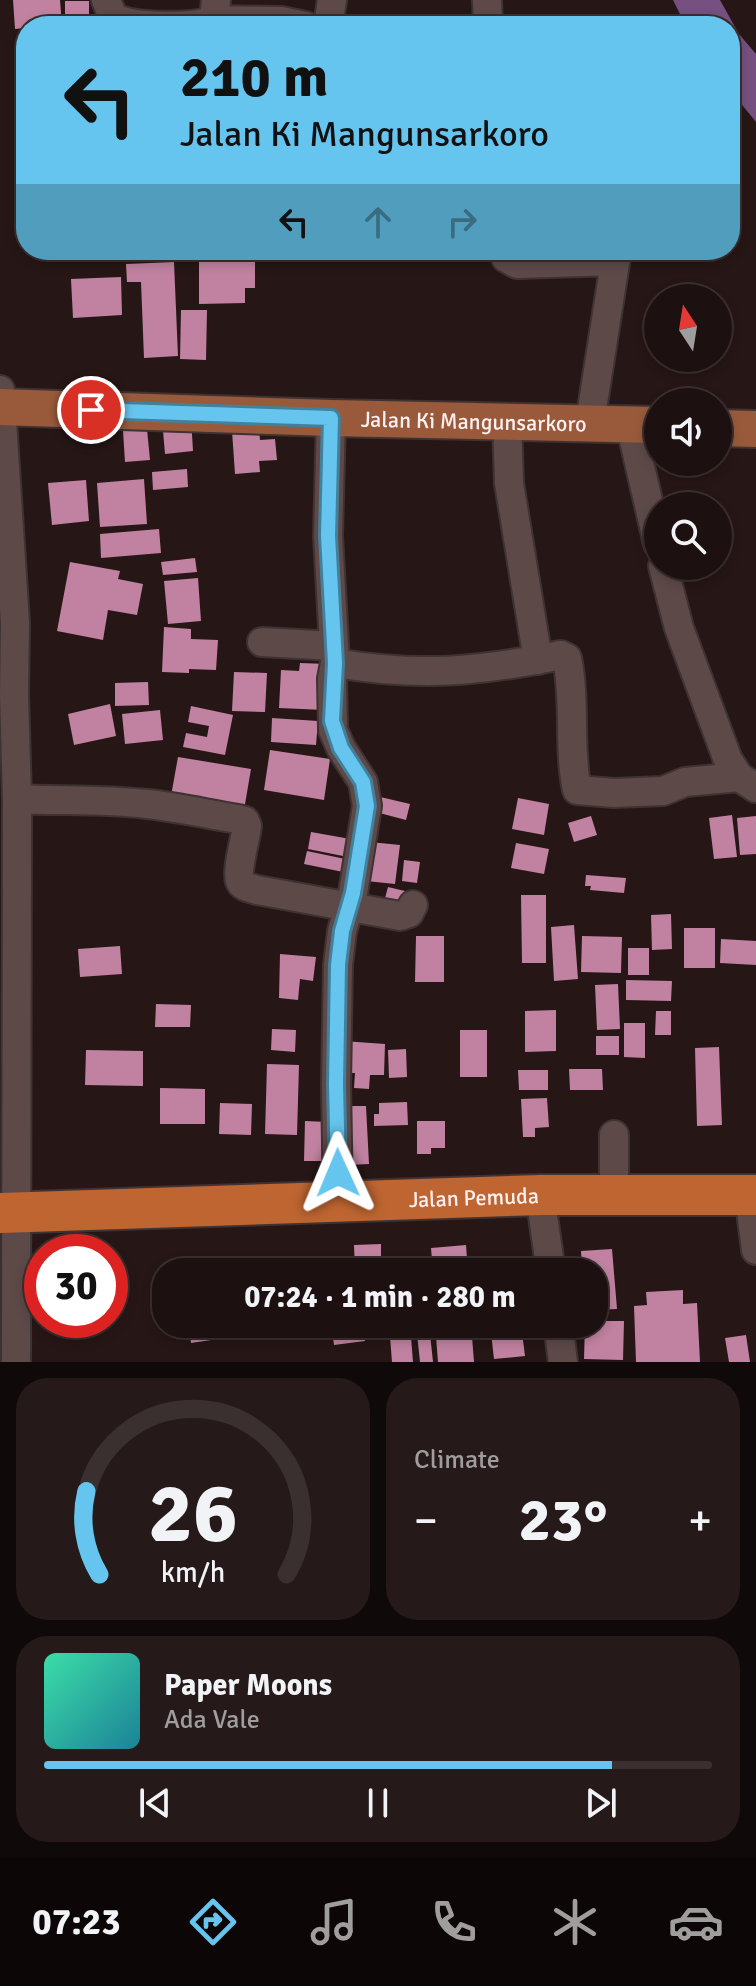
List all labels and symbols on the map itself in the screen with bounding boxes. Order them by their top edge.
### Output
north arrow [644,284,732,372]
pin [57,376,125,444]
street label: Jalan Ki Mangunsarkoro [361,405,587,437]
position arrow [296,1131,380,1215]
street label: Jalan Pemuda [408,1182,539,1213]
speed limit sign: 30 [24,1234,128,1338]

